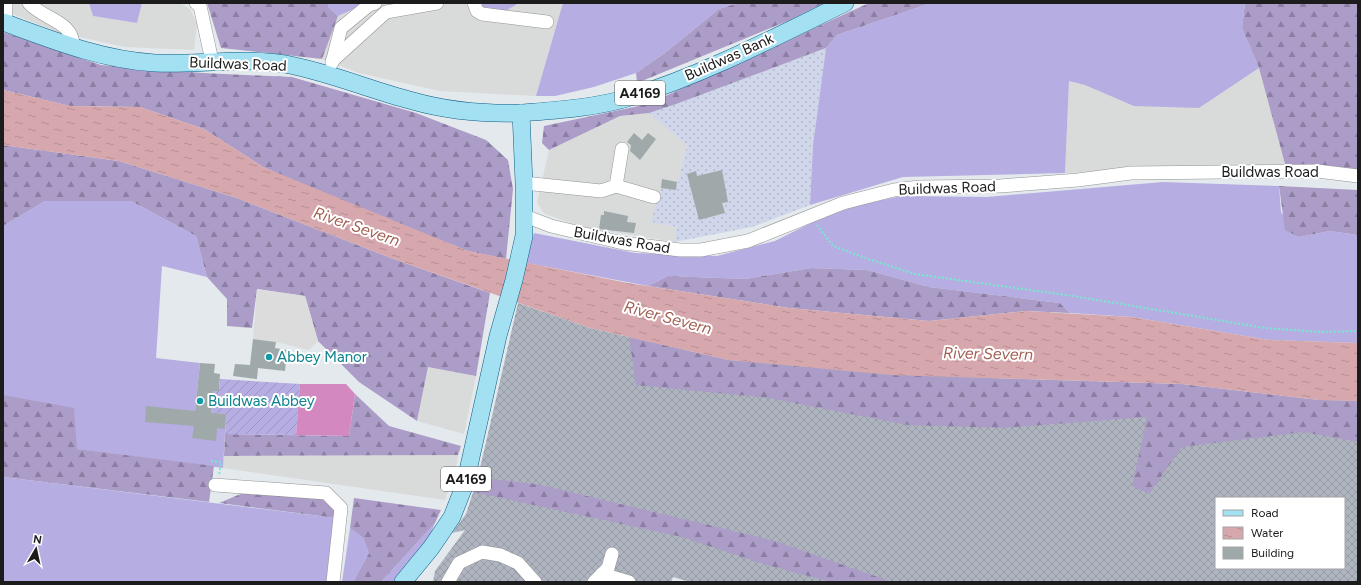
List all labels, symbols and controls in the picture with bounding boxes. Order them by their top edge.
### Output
street label: Buildwas Bank [682,29,777,85]
street label: Buildwas Road [189,53,287,75]
road number: A4169 [615,81,665,105]
street label: Buildwas Road [1221,163,1319,181]
street label: Buildwas Road [898,177,996,199]
water label: River Severn [311,203,402,250]
street label: Buildwas Road [572,223,672,257]
water label: River Severn [622,297,714,338]
water label: River Severn [943,343,1033,364]
place label: Abbey Manor [277,348,367,366]
marker: Abbey Manor [264,352,274,362]
place label: Buildwas Abbey [208,392,315,410]
marker: Buildwas Abbey [195,396,205,406]
road number: A4169 [441,467,491,491]
legend [1215,497,1345,569]
text: Road [1251,506,1279,520]
text: Water [1251,526,1283,540]
north arrow [16,529,56,569]
text: N [32,533,43,547]
text: Building [1251,546,1294,560]

